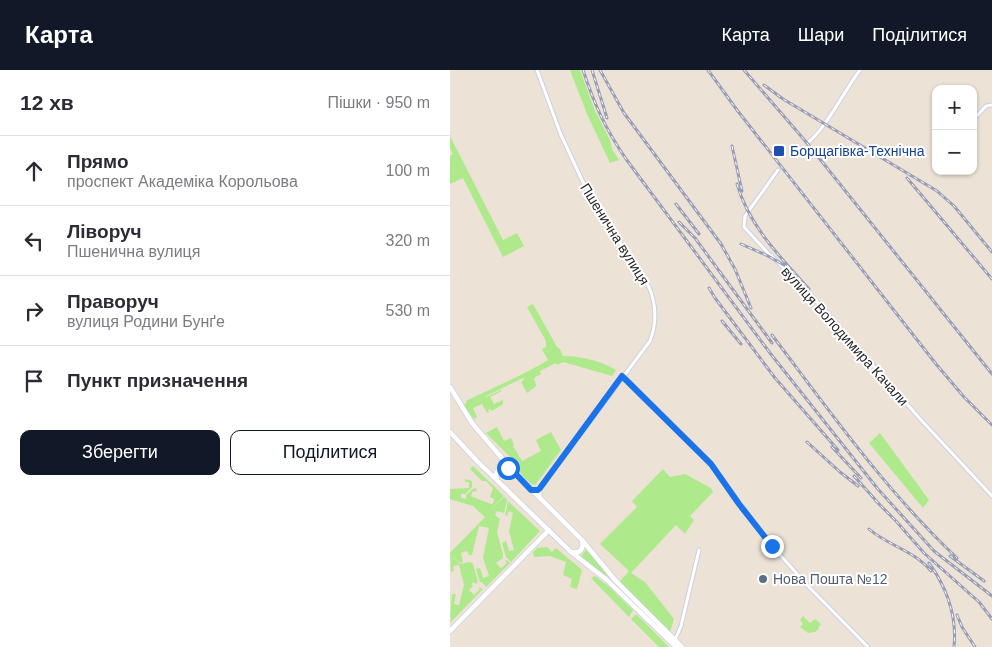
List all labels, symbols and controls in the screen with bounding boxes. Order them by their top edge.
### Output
text: Карта [25,21,93,48]
text: Карта [722,25,770,45]
text: Шари [798,25,844,45]
text: Поділитися [872,25,967,45]
map controls [932,85,977,175]
button: + [932,85,977,130]
text: 12 хв [20,91,74,114]
text: Пішки · 950 m [327,94,430,111]
button: − [932,130,977,175]
place label: Борщагівка-Технічна [790,143,925,159]
marker: Борщагівка-Технічна [772,144,786,158]
text: Прямо [67,151,129,172]
icon: ahead [20,157,48,185]
text: 100 m [386,162,430,179]
text: проспект Академіка Корольова [67,173,298,190]
street label: Пшенична вулиця [577,180,653,288]
text: Ліворуч [67,221,142,242]
icon: left [20,227,48,255]
text: 320 m [386,232,430,249]
text: Пшенична вулиця [67,243,200,260]
street label: вулиця Володимира Качали [778,263,912,409]
text: Праворуч [67,291,159,312]
icon: right [20,297,48,325]
text: 530 m [386,302,430,319]
text: вулиця Родини Бунґе [67,313,225,330]
icon: arrive [20,367,48,395]
text: Пункт призначення [67,370,248,391]
button: Зберегти [20,430,220,475]
button: Поділитися [230,430,430,475]
route start [497,457,520,480]
route end [761,535,784,558]
place label: Нова Пошта №12 [773,571,888,587]
marker: Нова Пошта №12 [757,573,769,585]

